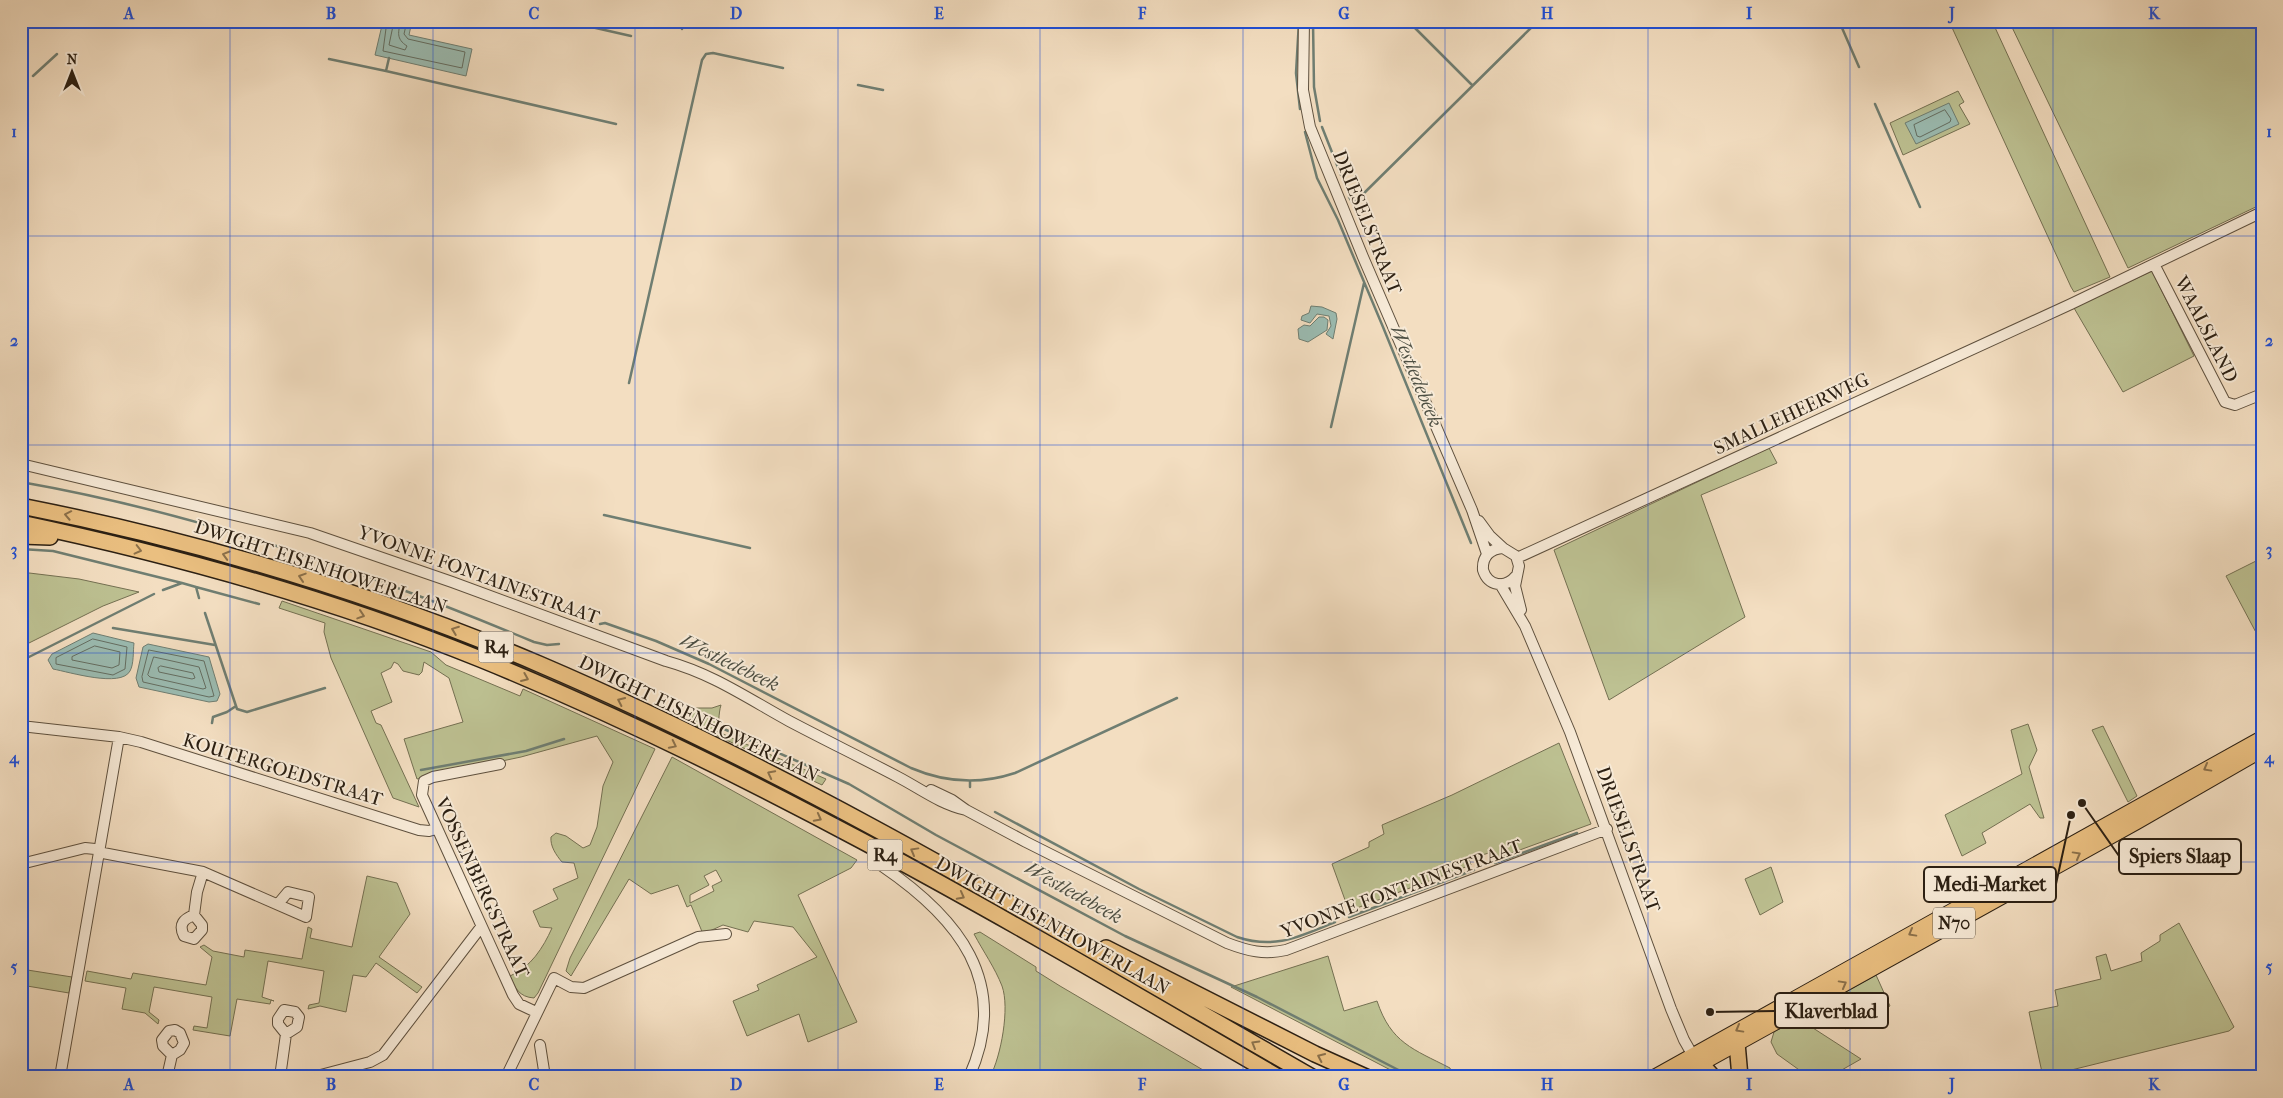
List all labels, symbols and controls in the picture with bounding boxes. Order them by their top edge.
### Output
text: A [123,4,135,23]
text: B [326,4,336,23]
text: C [529,4,540,23]
text: D [730,4,742,23]
text: E [934,4,944,23]
text: F [1137,4,1147,23]
text: G [1338,4,1350,23]
text: H [1541,4,1554,23]
text: I [1746,4,1753,23]
text: J [1947,4,1955,24]
text: K [2148,4,2161,23]
north arrow [48,48,98,98]
text: N [67,51,78,68]
text: 1 [11,122,17,141]
text: 1 [2266,122,2272,141]
street label: DRIESELSTRAAT [1328,147,1406,298]
street label: WAALSLAND [2169,272,2242,386]
water label: Westledebeek [1386,322,1447,430]
text: 2 [10,331,18,350]
text: 2 [2265,331,2273,350]
street label: SMALLEHEERWEG [1710,368,1872,459]
one-way arrow [64,511,73,521]
street label: DWIGHT EISENHOWERLAAN [192,516,450,618]
street label: YVONNE FONTAINESTRAAT [354,521,603,629]
text: 3 [11,540,17,560]
text: 3 [2266,540,2272,560]
one-way arrow [133,544,142,555]
one-way arrow [222,550,230,560]
one-way arrow [298,573,306,583]
one-way arrow [356,609,365,619]
one-way arrow [451,626,460,637]
water label: Westledebeek [676,629,783,696]
road number: R4 [478,632,514,662]
street label: DWIGHT EISENHOWERLAAN [575,651,823,787]
one-way arrow [520,672,529,683]
one-way arrow [617,697,626,708]
street label: KOUTERGOEDSTRAAT [180,729,385,811]
one-way arrow [668,738,677,749]
text: 4 [8,748,20,768]
text: 4 [2263,748,2275,768]
one-way arrow [2203,762,2212,772]
street label: DRIESELSTRAAT [1592,764,1665,915]
one-way arrow [767,770,776,780]
street label: VOSSENBERGSTRAAT [430,793,534,981]
one-way arrow [812,812,821,822]
street label: YVONNE FONTAINESTRAAT [1277,835,1525,943]
callout: Spiers Slaap [2119,839,2241,874]
road number: R4 [868,840,902,870]
text: Spiers Slaap [2129,845,2231,868]
one-way arrow [911,848,920,858]
one-way arrow [2072,851,2081,861]
street label: DWIGHT EISENHOWERLAAN [932,852,1174,1000]
water label: Westledebeek [1021,856,1126,929]
callout: Medi-Market [1924,867,2056,902]
text: Medi-Market [1933,873,2047,896]
one-way arrow [955,889,964,899]
road number: N70 [1933,908,1975,938]
one-way arrow [1908,926,1917,936]
text: 5 [11,957,18,976]
text: 5 [2266,957,2273,976]
one-way arrow [1838,981,1847,991]
callout: Klaverblad [1775,993,1888,1028]
text: Klaverblad [1785,1000,1879,1023]
one-way arrow [1735,1022,1744,1032]
one-way arrow [1251,1040,1260,1050]
one-way arrow [1317,1052,1326,1063]
text: A [123,1075,135,1094]
text: B [326,1075,336,1094]
text: C [529,1075,540,1094]
text: D [730,1075,742,1094]
text: E [934,1075,944,1094]
text: F [1137,1075,1147,1094]
text: G [1338,1075,1350,1094]
text: H [1541,1075,1554,1094]
text: I [1746,1075,1753,1094]
text: J [1947,1075,1955,1095]
text: K [2148,1075,2161,1094]

